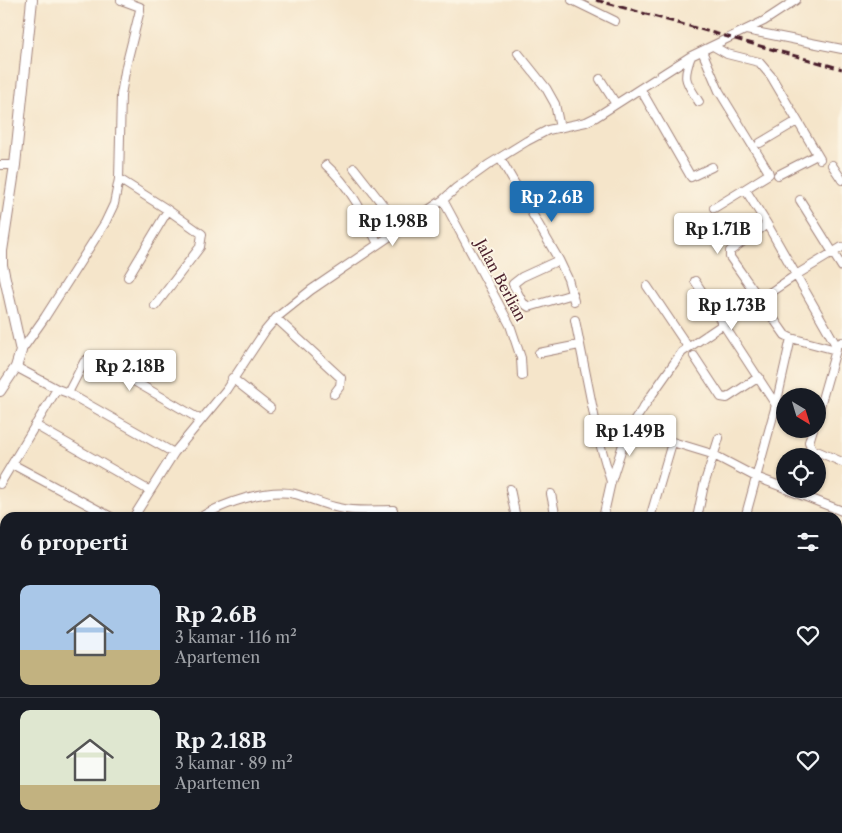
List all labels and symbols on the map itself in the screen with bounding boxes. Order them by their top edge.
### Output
pin: Rp 2.6B [506,180,598,223]
pin: Rp 1.98B [341,204,445,247]
pin: Rp 1.71B [666,212,770,255]
street label: Jalan Berlian [470,234,531,325]
pin: Rp 1.73B [680,288,784,331]
pin: Rp 2.18B [78,350,182,392]
north arrow [776,388,826,438]
pin: Rp 1.49B [578,414,682,457]

